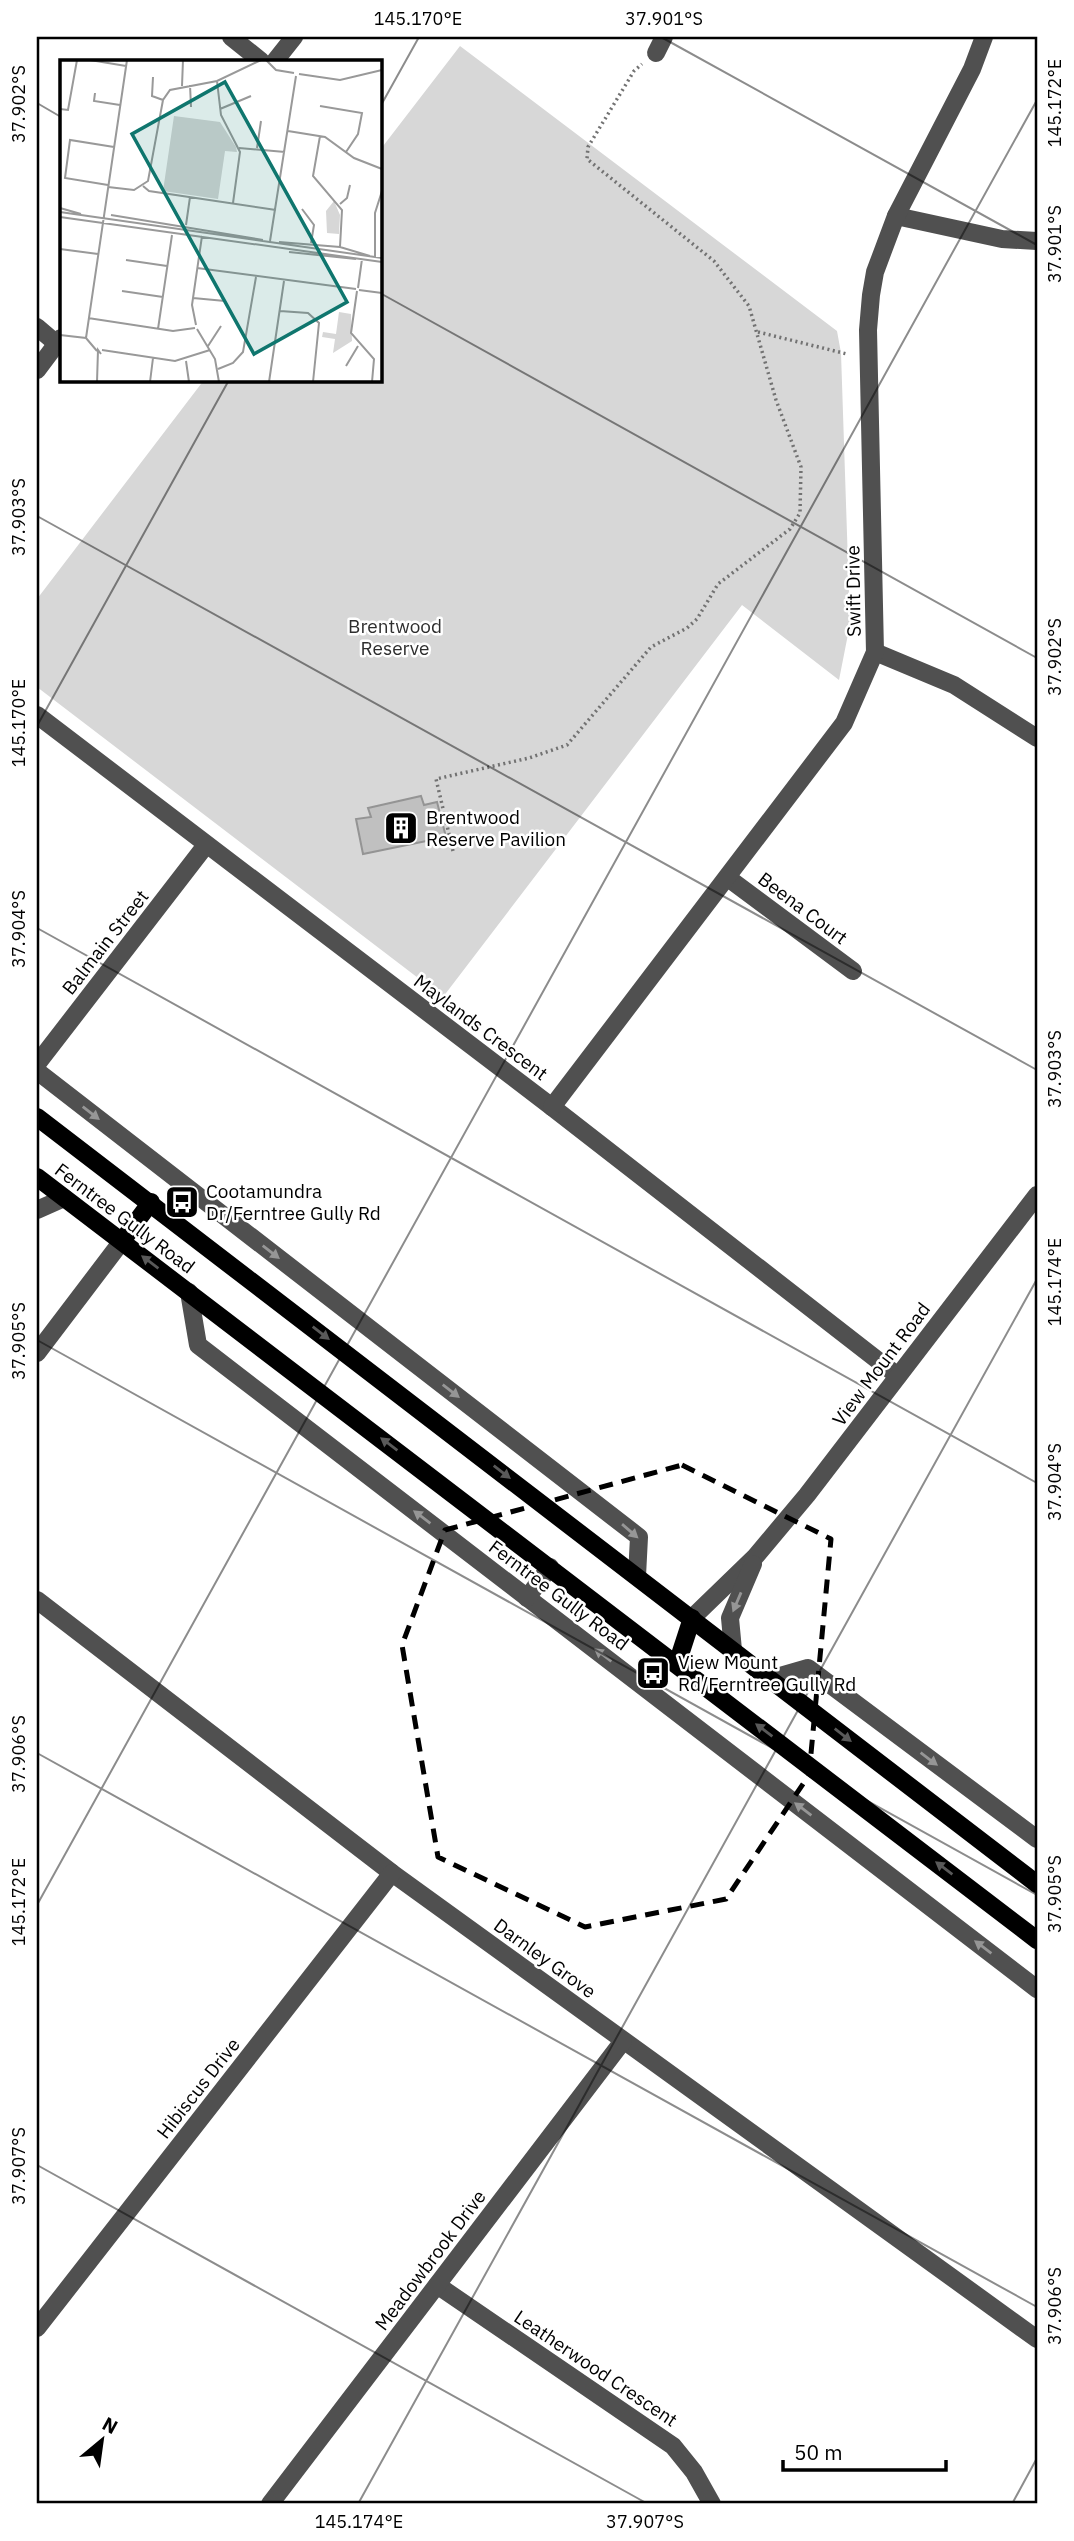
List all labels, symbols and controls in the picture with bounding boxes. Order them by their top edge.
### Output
text: 145.170°E [374,7,462,30]
text: 37.901°S [625,7,703,30]
text: 145.172°E [1043,59,1066,147]
inset map [60,60,382,382]
text: 37.902°S [7,65,30,143]
text: 37.901°S [1043,205,1066,283]
text: 37.903°S [7,478,30,556]
street label: Swift Drive [840,545,866,637]
park label: Brentwood Reserve [348,614,442,660]
text: 37.902°S [1043,618,1066,696]
text: 145.170°E [7,679,30,767]
place label: Brentwood Reserve Pavilion [426,805,566,851]
building icon: Brentwood Reserve Pavilion [382,809,420,847]
street label: Beena Court [754,867,852,949]
street label: Balmain Street [57,885,153,999]
text: 37.904°S [7,890,30,968]
street label: Maylands Crescent [409,969,553,1085]
text: 37.903°S [1043,1030,1066,1108]
one-way arrow [81,1106,99,1121]
street label: Ferntree Gully Road [50,1158,200,1278]
place label: Cootamundra Dr/Ferntree Gully Rd [206,1179,381,1225]
bus stop icon: Cootamundra Dr/Ferntree Gully Rd [163,1183,201,1221]
text: 145.174°E [1043,1238,1066,1326]
one-way arrow [262,1245,280,1259]
one-way arrow [141,1255,159,1269]
street label: View Mount Road [827,1298,935,1430]
text: 37.905°S [7,1302,30,1380]
one-way arrow [312,1326,330,1341]
one-way arrow [442,1384,460,1398]
one-way arrow [380,1438,398,1452]
text: 37.904°S [1043,1443,1066,1521]
one-way arrow [492,1465,510,1480]
one-way arrow [413,1511,431,1525]
one-way arrow [621,1523,639,1538]
street label: Ferntree Gully Road [484,1535,634,1655]
one-way arrow [731,1592,742,1613]
one-way arrow [594,1648,612,1663]
place label: View Mount Rd/Ferntree Gully Rd [678,1650,856,1696]
bus stop icon: View Mount Rd/Ferntree Gully Rd [634,1654,672,1692]
text: 37.906°S [7,1715,30,1793]
one-way arrow [755,1722,773,1737]
one-way arrow [833,1727,851,1742]
one-way arrow [920,1751,938,1766]
one-way arrow [794,1801,812,1816]
text: 37.905°S [1043,1855,1066,1933]
text: 145.172°E [7,1858,30,1946]
one-way arrow [935,1862,953,1876]
street label: Darnley Grove [489,1913,601,2003]
one-way arrow [974,1941,992,1955]
street label: Hibiscus Drive [151,2033,245,2143]
text: 37.907°S [7,2127,30,2205]
street label: Meadowbrook Drive [369,2185,491,2335]
text: 37.906°S [1043,2267,1066,2345]
street label: Leatherwood Crescent [510,2304,682,2432]
north arrow [66,2404,136,2474]
text: N [98,2411,122,2439]
scale bar [783,2429,946,2473]
text: 50 m [794,2438,843,2466]
text: 145.174°E [315,2510,403,2533]
text: 37.907°S [606,2510,684,2533]

